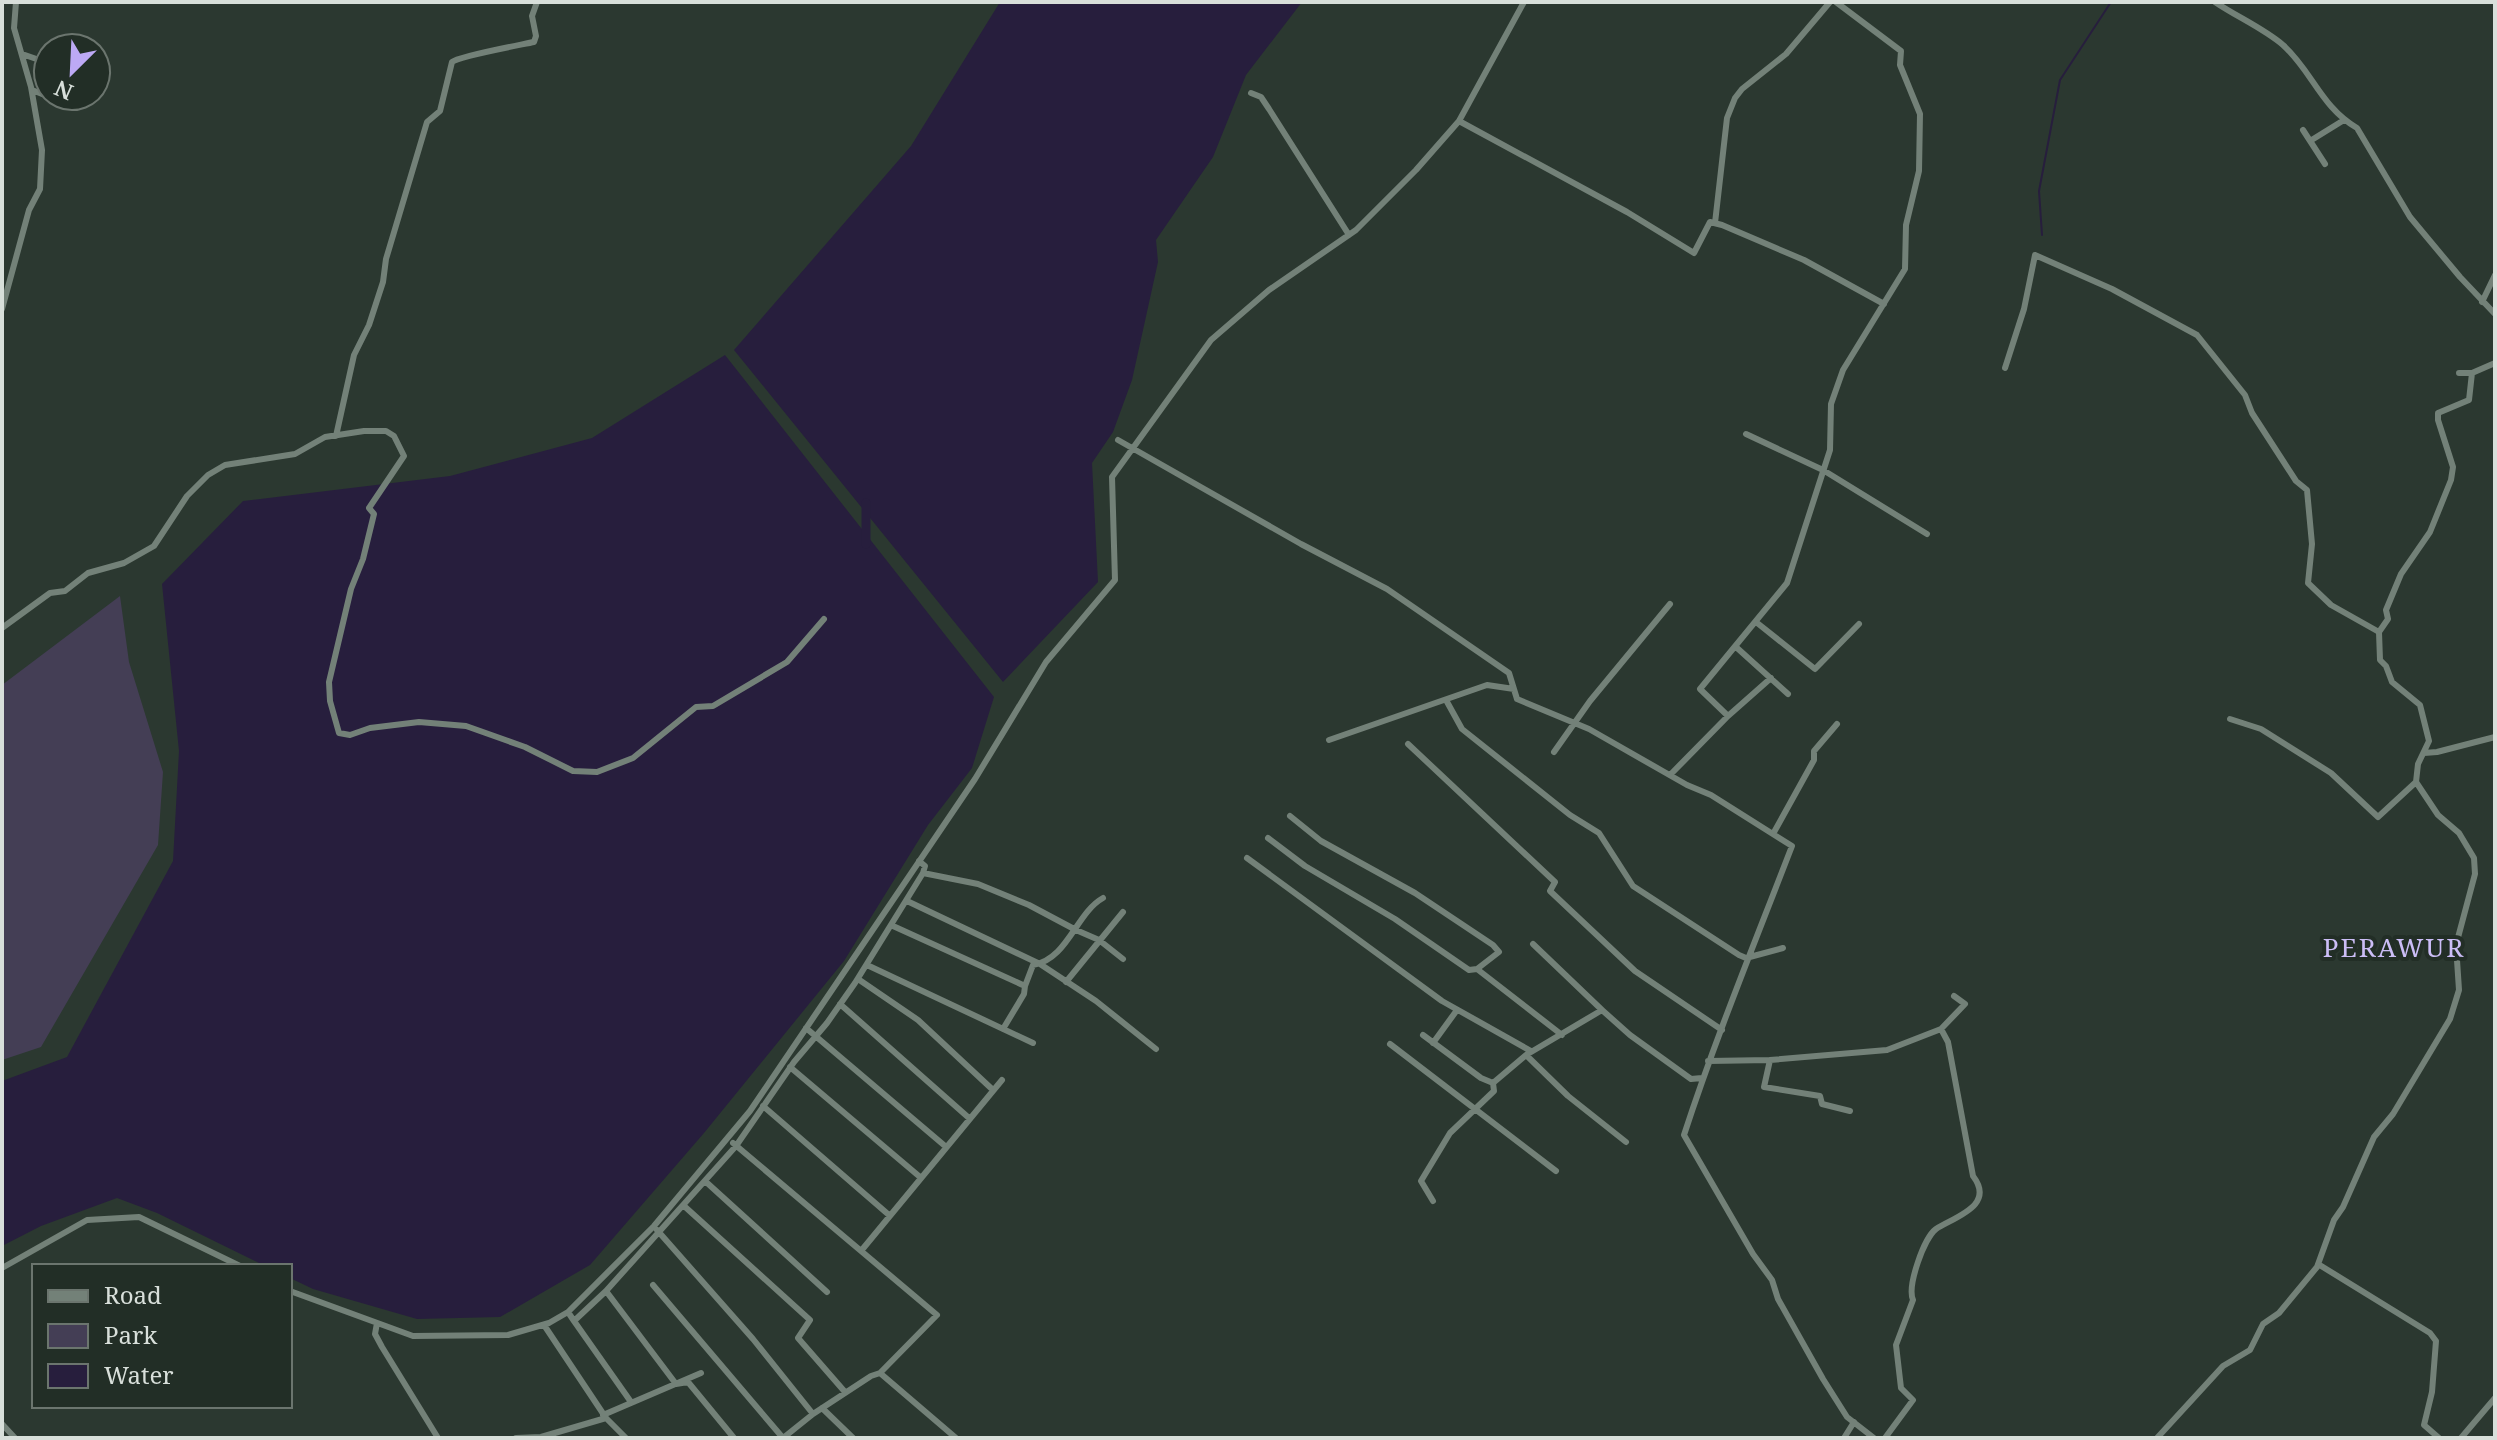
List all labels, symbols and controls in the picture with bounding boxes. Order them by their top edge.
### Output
north arrow [32,32,112,112]
text: N [49,74,77,108]
district label: PERAWUR [2323,929,2465,965]
legend [32,1264,292,1408]
text: Road [104,1278,162,1311]
text: Park [104,1318,158,1351]
text: Water [104,1358,174,1391]

